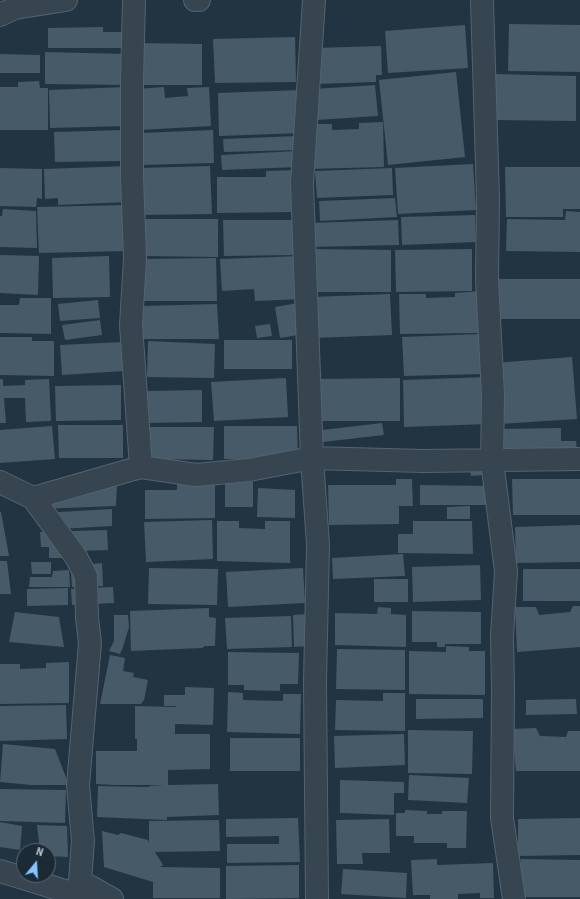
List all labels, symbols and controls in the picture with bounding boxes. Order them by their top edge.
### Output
north arrow [16,843,56,883]
text: N [34,845,45,859]

